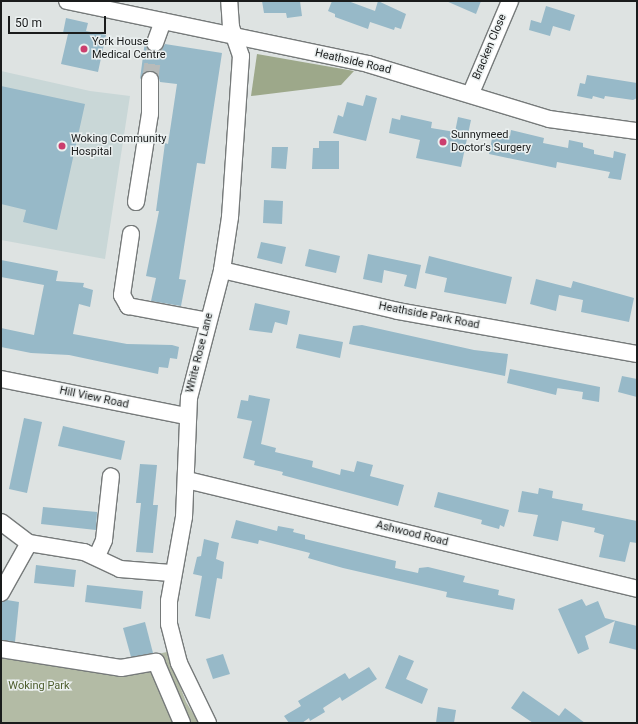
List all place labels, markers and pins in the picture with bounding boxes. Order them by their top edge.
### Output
place label: York House Medical Centre [92,36,166,62]
marker: York House Medical Centre [79,44,89,54]
place label: Sunnymeed Doctor's Surgery [451,129,531,155]
place label: Woking Community Hospital [71,133,166,159]
marker: Sunnymeed Doctor's Surgery [438,137,448,147]
marker: Woking Community Hospital [56,140,68,152]

